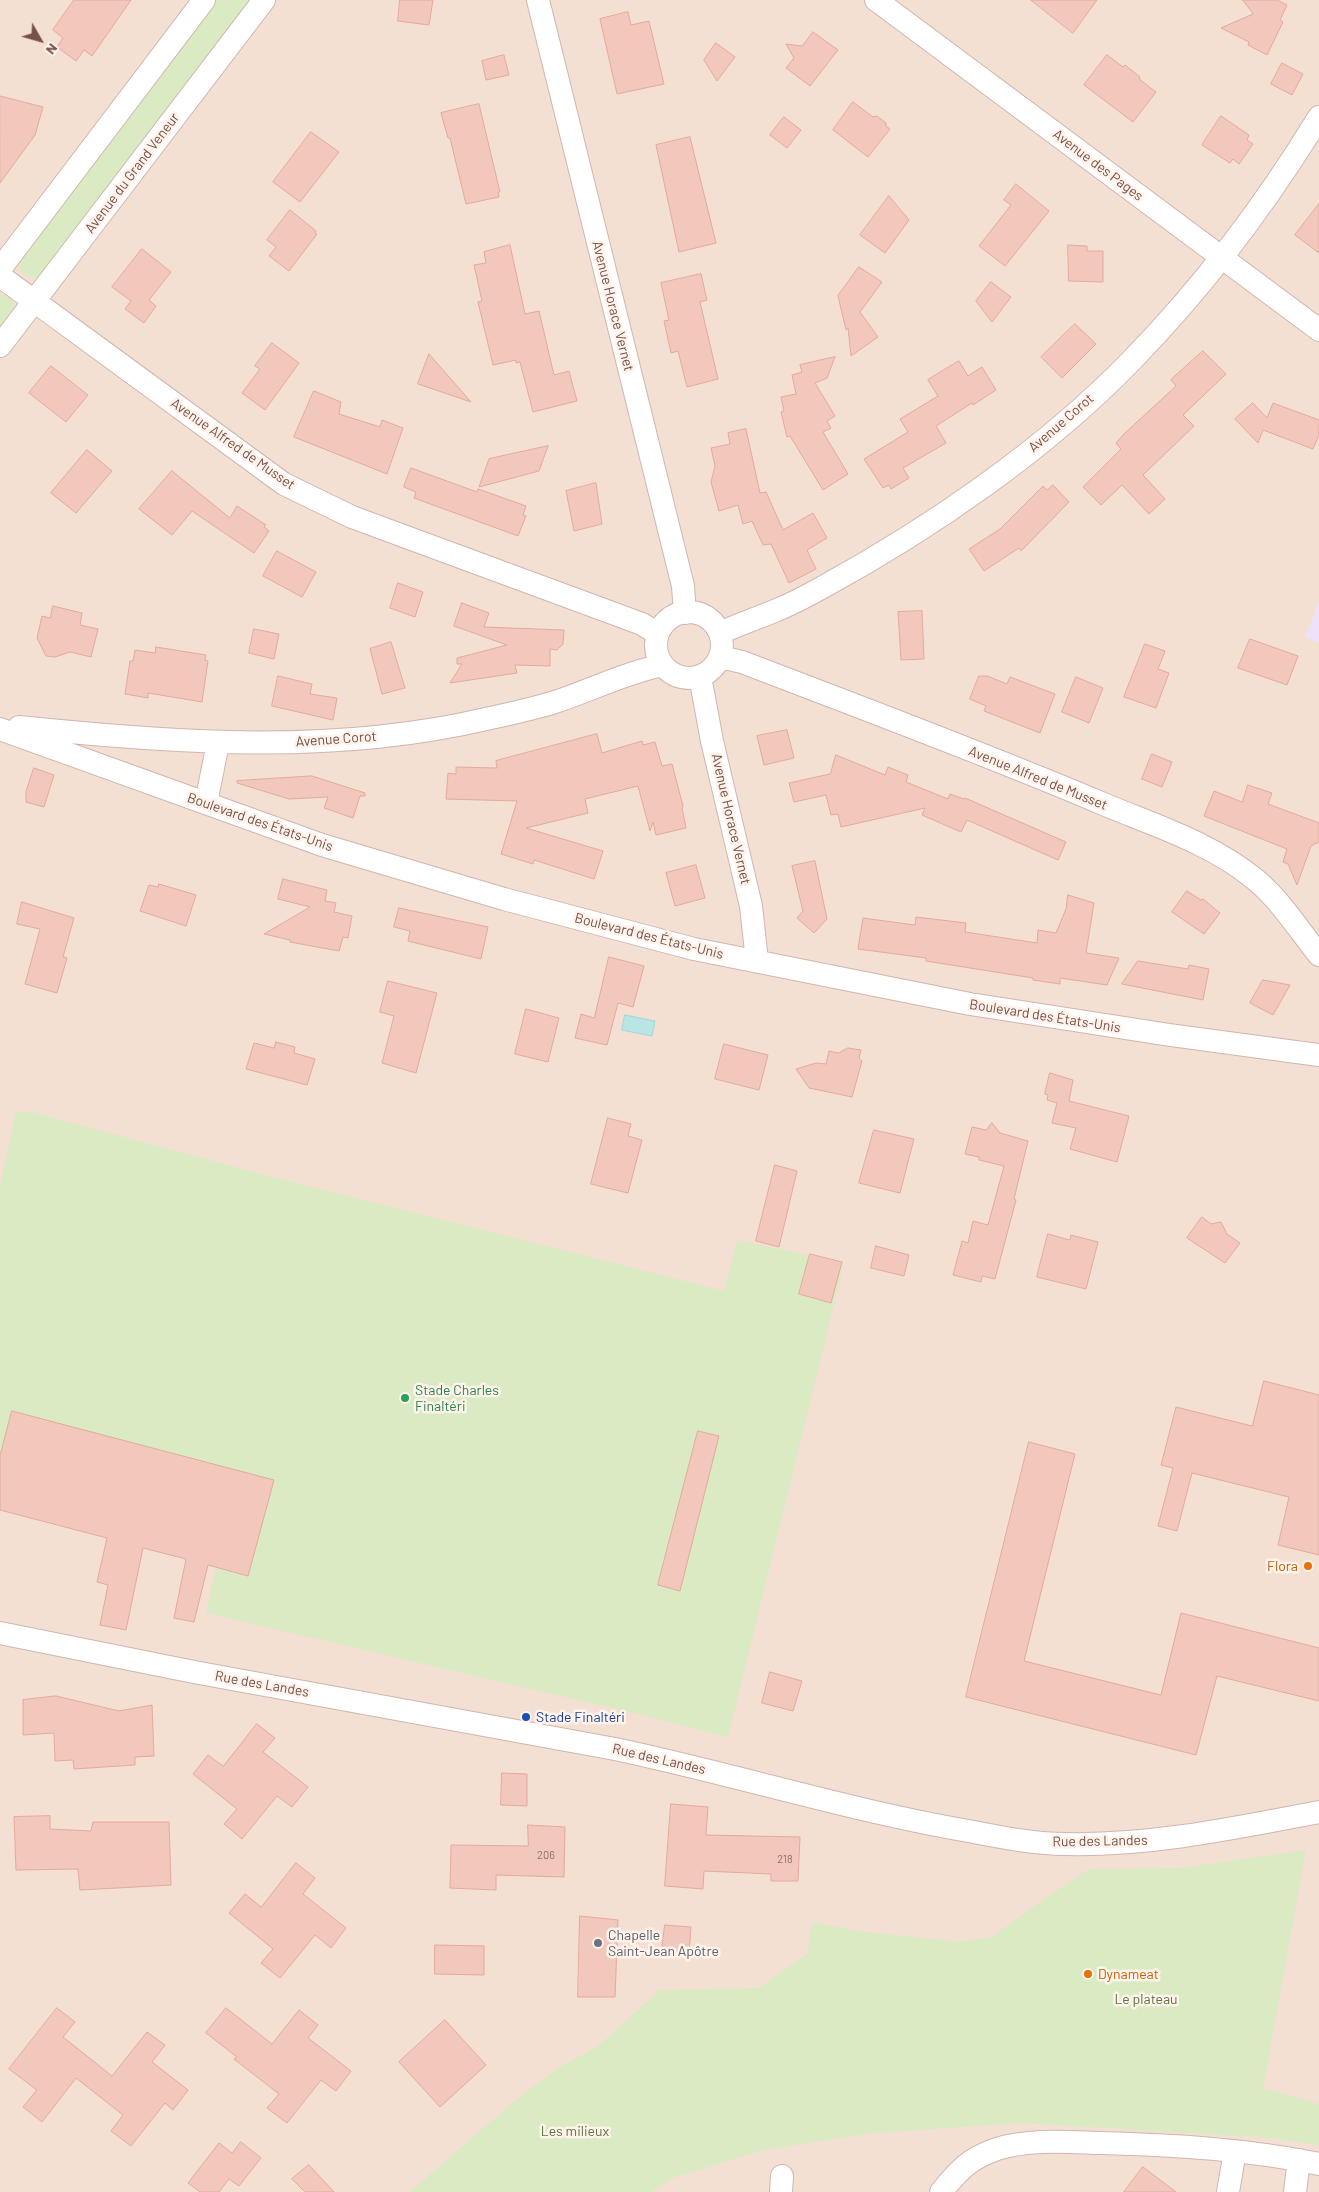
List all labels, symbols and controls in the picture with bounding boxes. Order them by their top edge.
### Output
north arrow [15,15,65,65]
text: N [43,41,62,58]
street label: Avenue du Grand Veneur [81,109,183,237]
street label: Avenue des Pages [1050,126,1146,204]
street label: Avenue Horace Vernet [589,239,637,373]
street label: Avenue Corot [1025,390,1097,456]
street label: Avenue Alfred de Musset [168,395,298,493]
street label: Avenue Corot [295,728,377,750]
street label: Avenue Alfred de Musset [966,742,1110,814]
street label: Avenue Horace Vernet [708,752,754,886]
street label: Boulevard des États-Unis [185,789,335,855]
street label: Boulevard des États-Unis [573,909,725,963]
street label: Boulevard des États-Unis [968,996,1122,1036]
place label: Stade Charles Finaltéri [415,1382,499,1414]
marker: Stade Charles Finaltéri [399,1392,411,1404]
place label: Flora [1267,1558,1298,1574]
marker: Flora [1302,1560,1314,1572]
street label: Rue des Landes [214,1667,310,1701]
place label: Stade Finaltéri [536,1709,625,1725]
marker: Stade Finaltéri [520,1711,532,1723]
street label: Rue des Landes [611,1740,707,1778]
street label: Rue des Landes [1052,1832,1148,1850]
house number: 206 [537,1848,555,1862]
house number: 218 [777,1852,793,1866]
place label: Chapelle Saint-Jean Apôtre [608,1927,719,1960]
marker: Chapelle Saint-Jean Apôtre [592,1937,604,1949]
place label: Dynameat [1098,1966,1159,1982]
marker: Dynameat [1082,1968,1094,1980]
park label: Le plateau [1114,1991,1178,2007]
park label: Les milieux [541,2123,609,2139]

